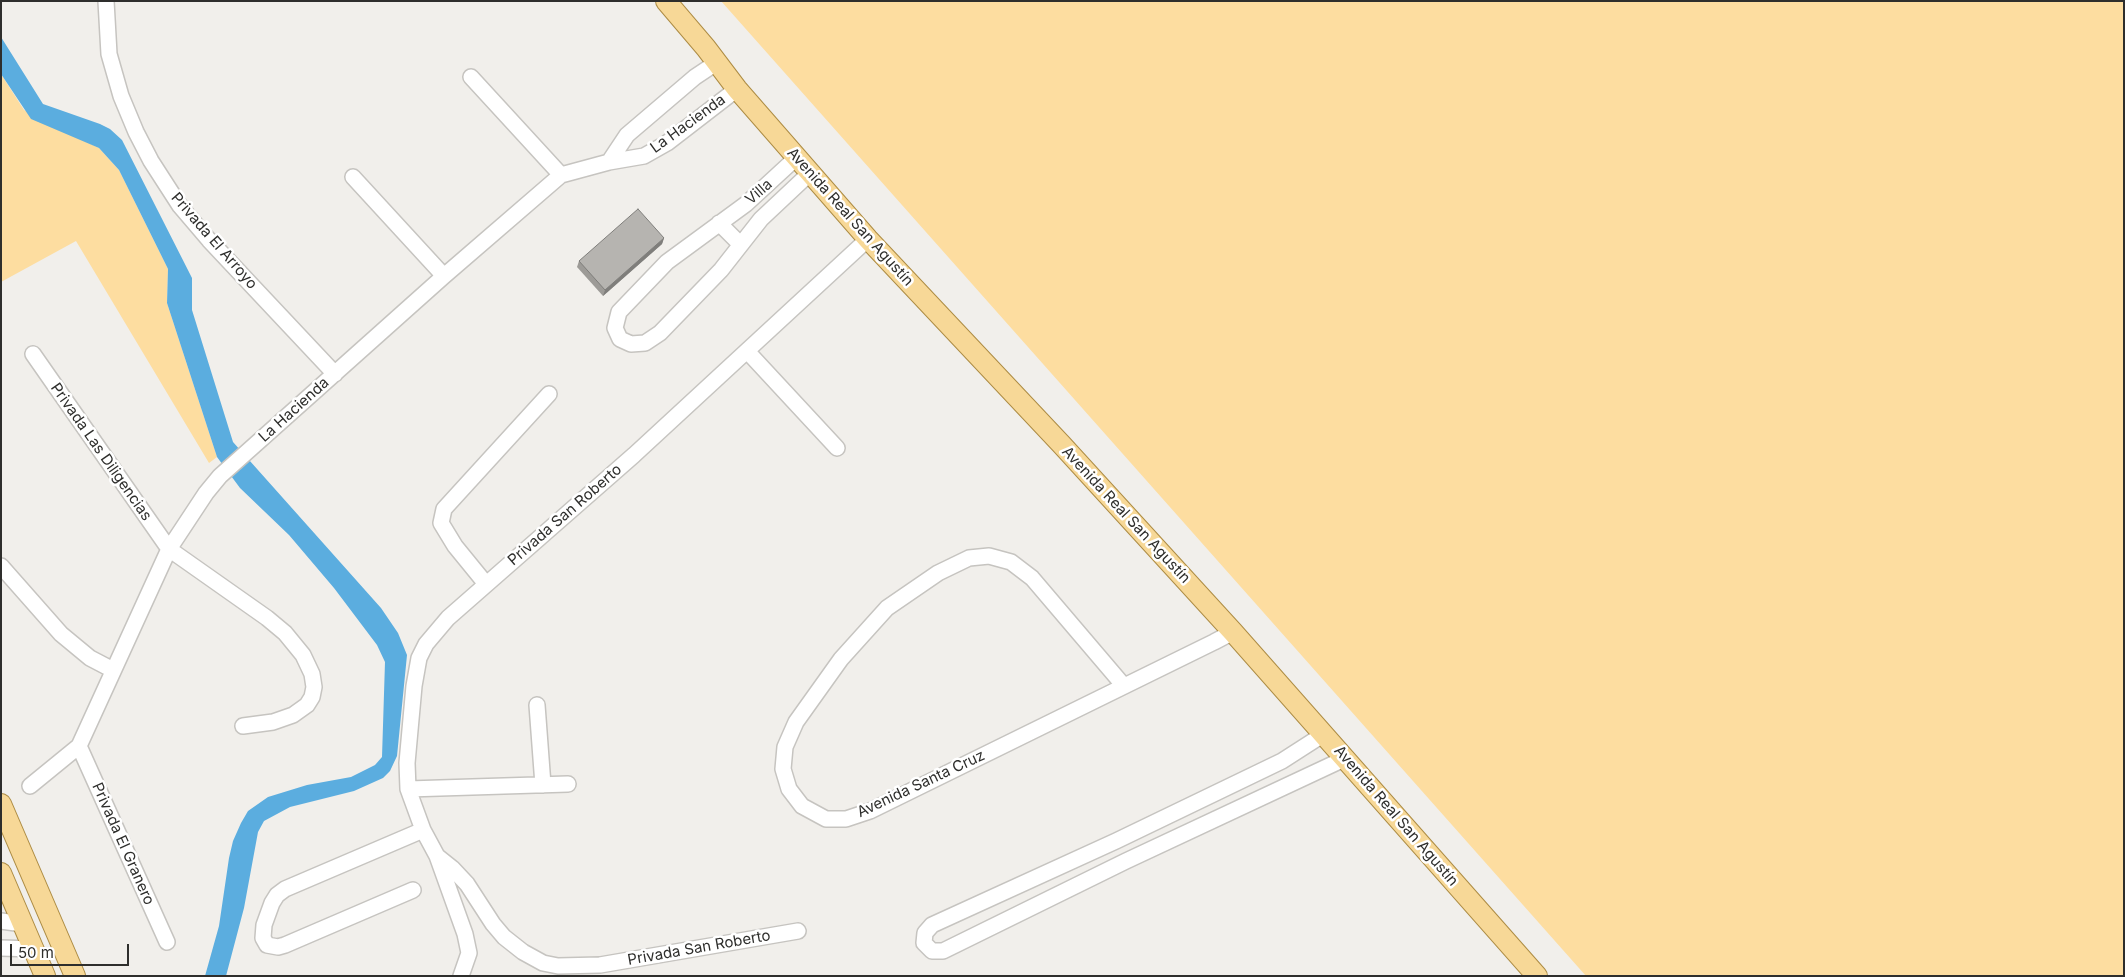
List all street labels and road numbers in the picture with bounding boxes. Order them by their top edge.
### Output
street label: La Hacienda [647,91,729,157]
street label: Avenida Real San Agustín [783,144,917,290]
street label: Villa [742,175,776,209]
street label: Privada El Arroyo [167,189,261,293]
street label: La Hacienda [255,374,333,446]
street label: Privada Las Diligencias [47,380,155,524]
street label: Avenida Real San Agustín [1058,443,1194,587]
street label: Privada San Roberto [504,461,626,569]
street label: Avenida Real San Agustín [1330,742,1462,890]
street label: Avenida Santa Cruz [854,747,988,821]
street label: Privada El Granero [88,780,158,908]
street label: Privada San Roberto [626,927,772,969]

